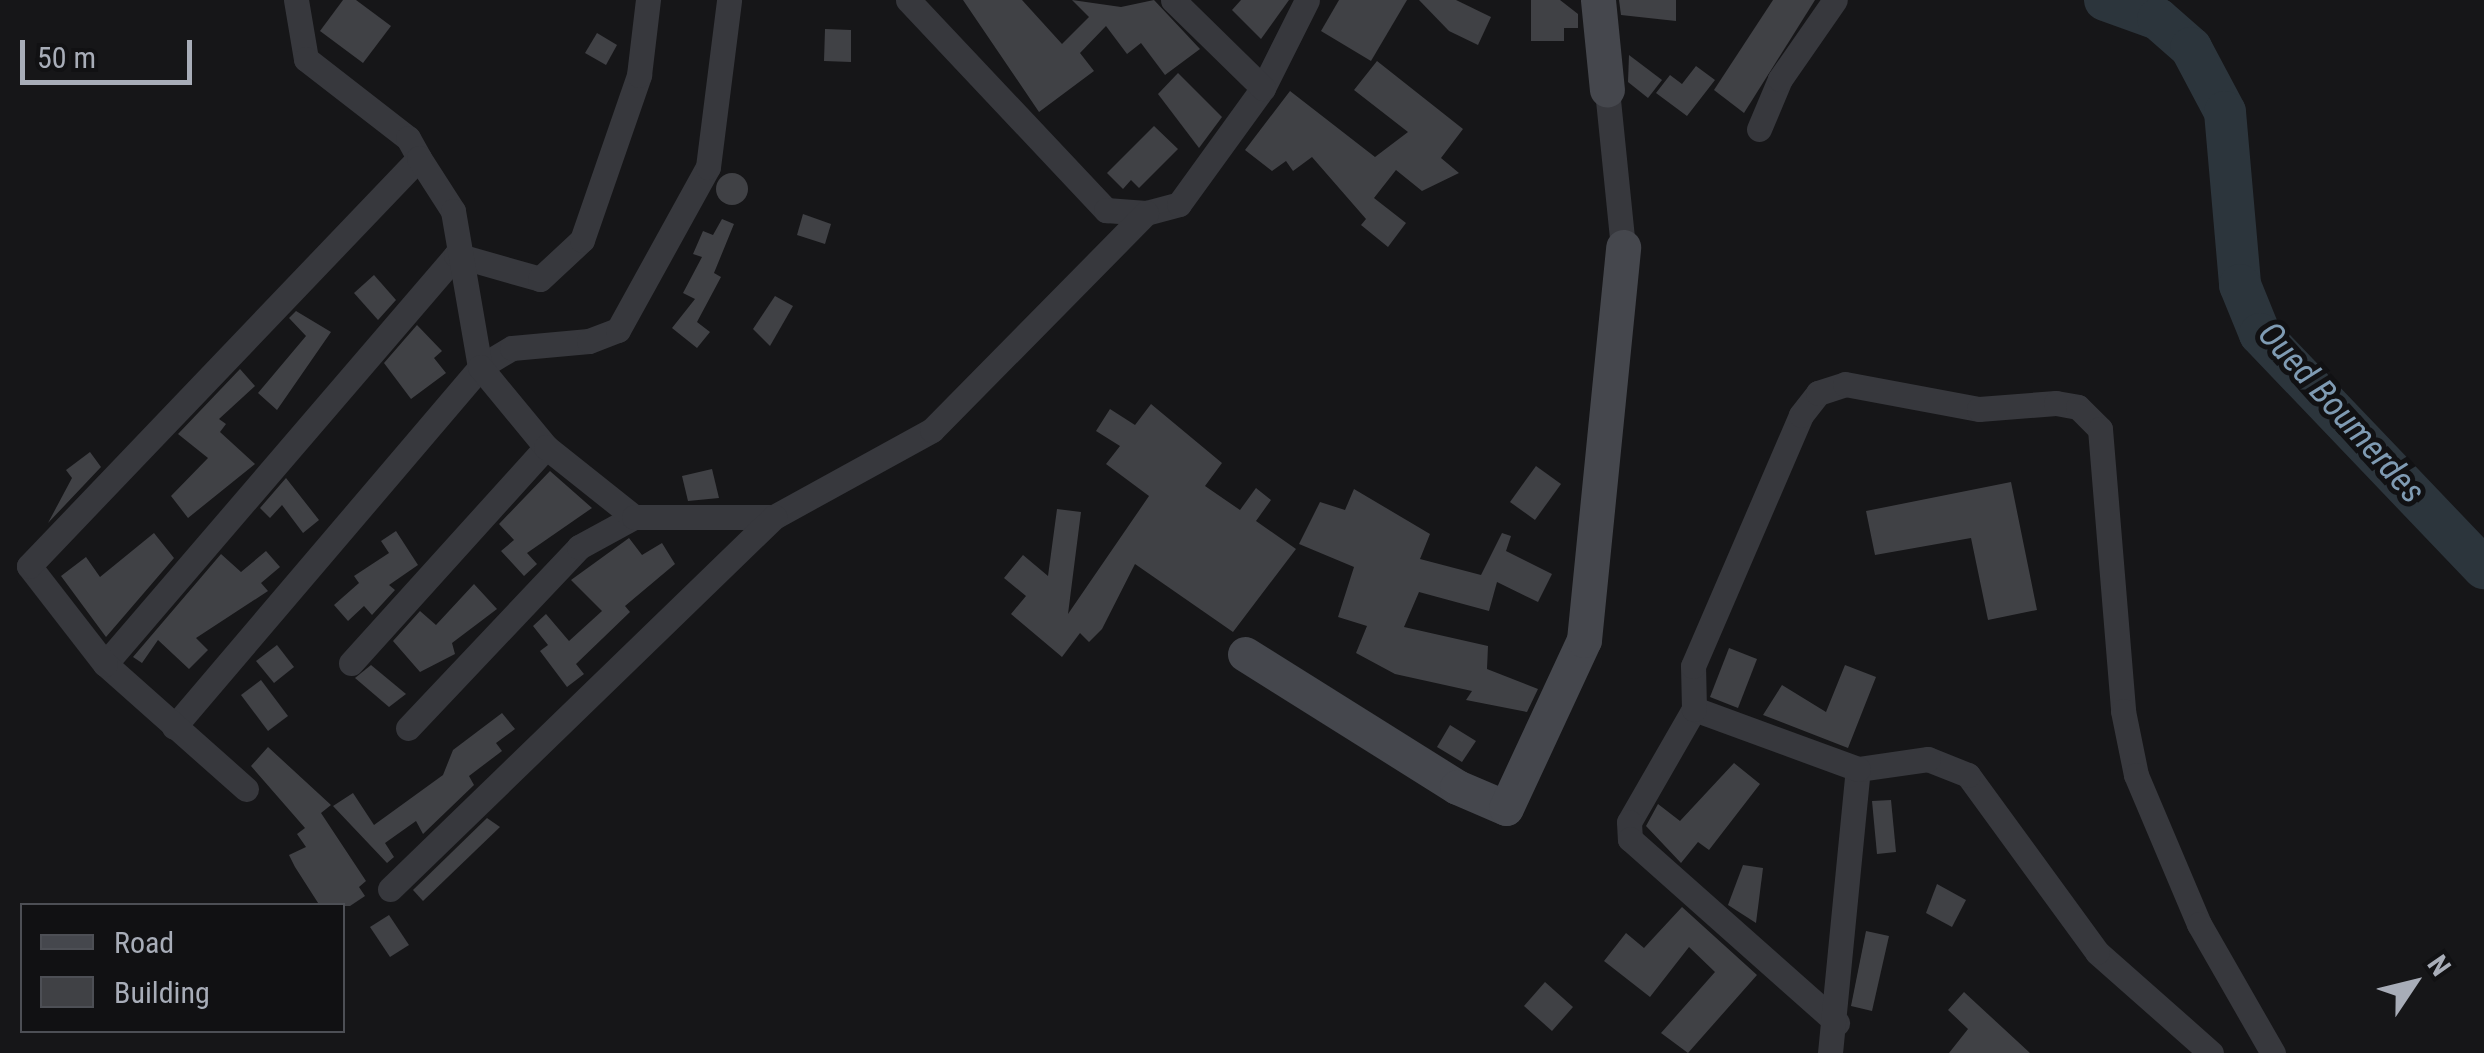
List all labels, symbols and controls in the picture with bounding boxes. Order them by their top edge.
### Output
scale bar [25,20,198,82]
text: 50 m [37,40,96,75]
water label: Oued Boumerdes [2249,314,2433,512]
legend [20,903,345,1033]
text: Road [114,925,174,960]
north arrow [2364,933,2464,1033]
text: N [2421,949,2457,982]
text: Building [114,975,210,1010]

